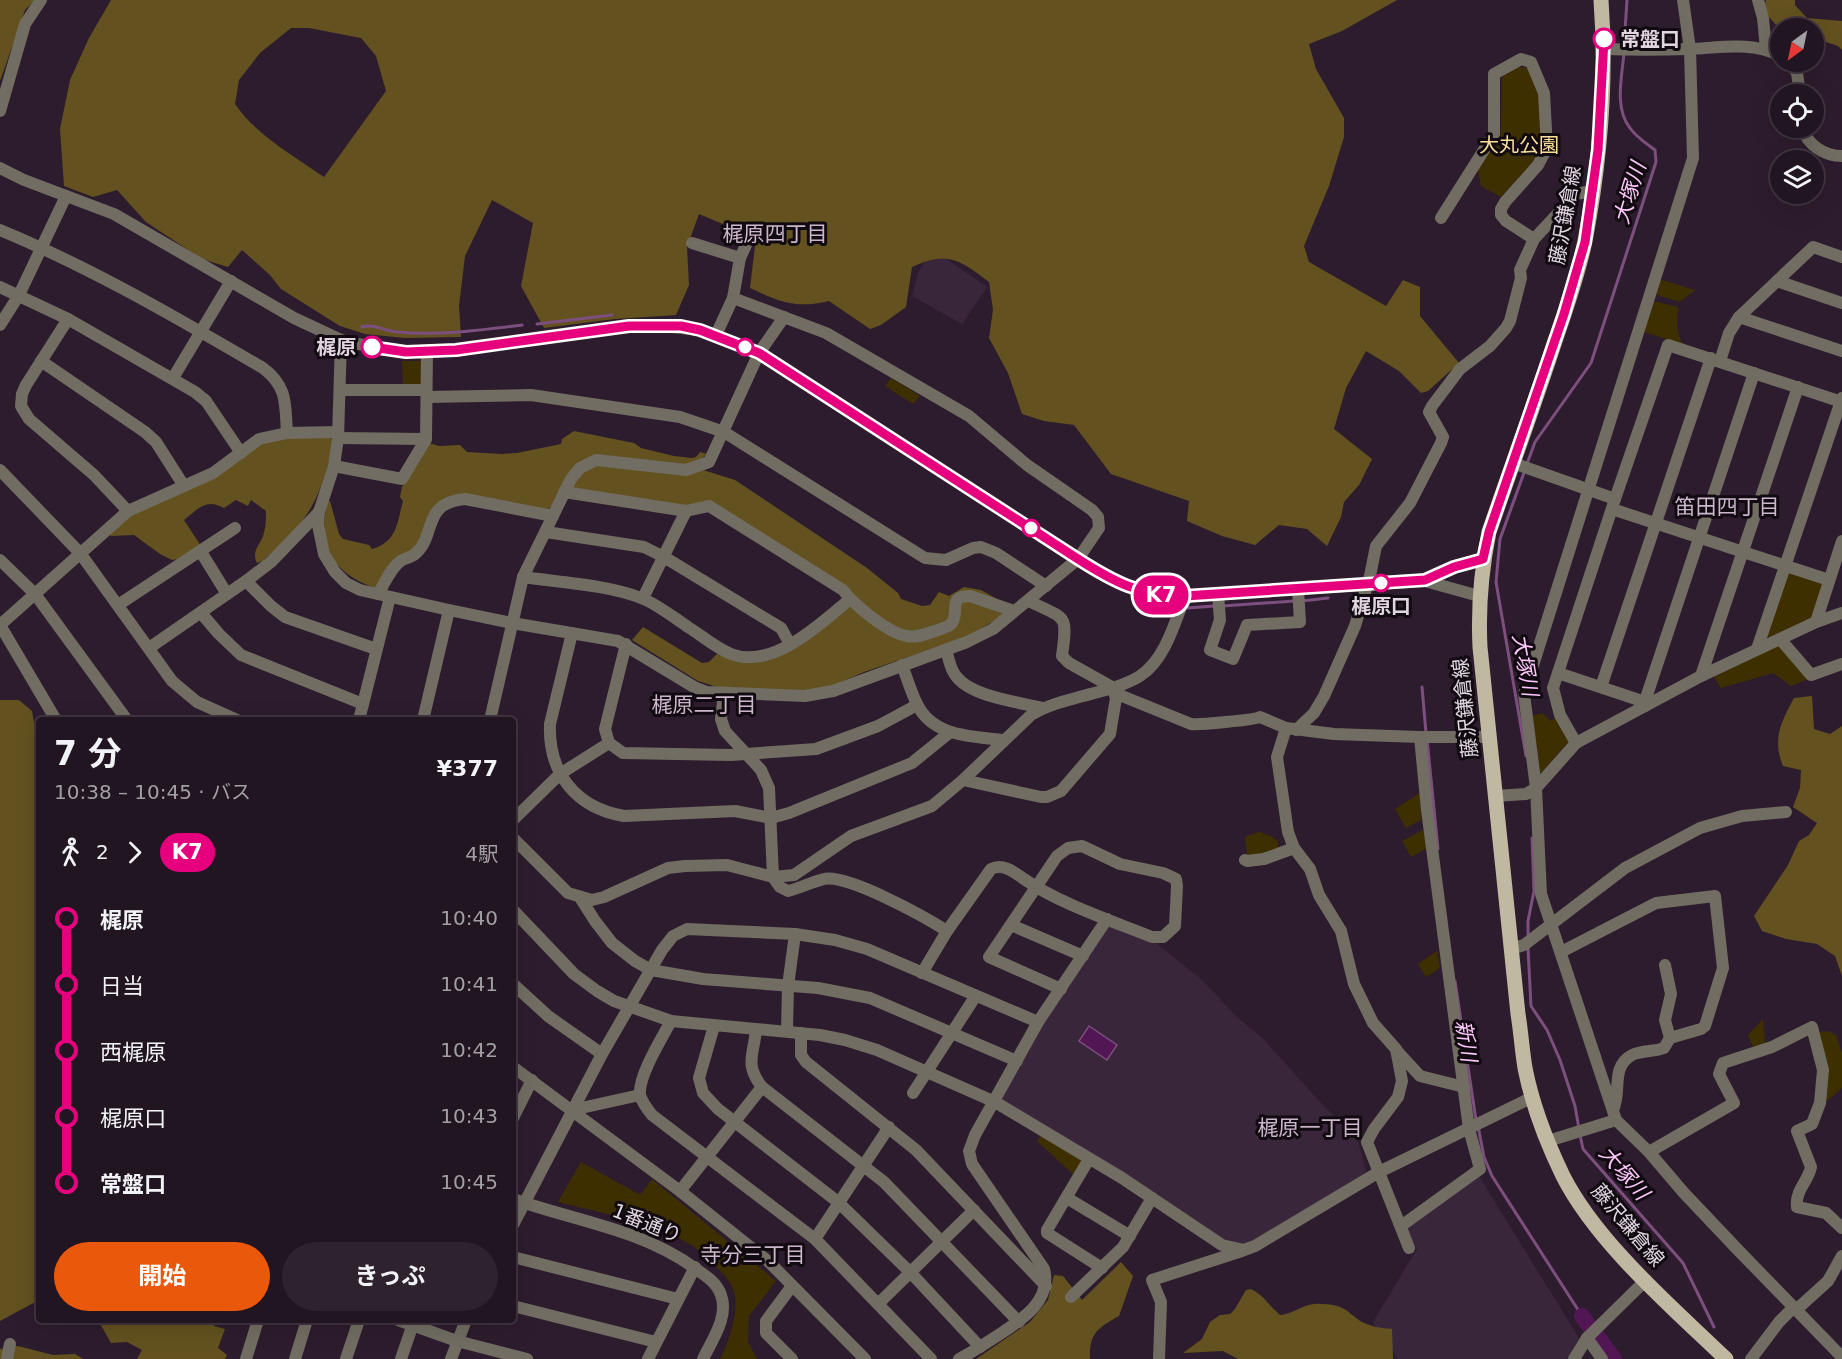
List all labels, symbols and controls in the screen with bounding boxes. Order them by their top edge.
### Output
north arrow [1770,18,1824,72]
map controls [1770,18,1824,204]
place label: 常盤口 [1620,27,1680,51]
marker: 常盤口 [1593,28,1615,50]
button: locate [1770,84,1824,138]
park label: 大丸公園 [1479,133,1559,157]
button: layers [1770,150,1824,204]
water label: 大塚川 [1609,157,1651,227]
street label: 藤沢鎌倉線 [1544,164,1586,266]
district label: 梶原四丁目 [723,222,828,246]
place label: 梶原 [316,335,356,359]
marker: 梶原 [361,336,383,358]
unlabelled marker [736,338,754,356]
district label: 笛田四丁目 [1675,495,1780,519]
unlabelled marker [1022,519,1040,537]
marker: 梶原口 [1372,574,1390,592]
line badge: K7 [1134,576,1188,614]
text: K7 [1146,583,1176,607]
place label: 梶原口 [1351,594,1411,618]
water label: 大塚川 [1508,632,1543,700]
street label: 藤沢鎌倉線 [1448,657,1482,759]
district label: 梶原二丁目 [652,693,757,717]
text: 7 分 [54,734,121,773]
text: ¥377 [437,756,498,781]
text: 10:38 – 10:45 · バス [54,780,251,804]
icon: walk [54,836,87,869]
icon: forward [118,836,151,869]
text: 2 [96,840,109,864]
text: K7 [172,840,203,864]
text: 4駅 [465,842,498,866]
text: 10:40 [440,906,498,930]
text: 梶原 [100,908,144,933]
text: 10:41 [440,972,498,996]
text: 日当 [100,974,144,999]
water label: 新川 [1451,1018,1481,1066]
text: 10:42 [440,1038,498,1062]
text: 西梶原 [100,1040,166,1065]
text: 10:43 [440,1104,498,1128]
text: 梶原口 [100,1106,166,1131]
district label: 梶原一丁目 [1258,1116,1363,1140]
water label: 大塚川 [1594,1141,1655,1206]
text: 10:45 [440,1170,498,1194]
text: 常盤口 [100,1172,166,1197]
street label: 藤沢鎌倉線 [1587,1179,1669,1271]
street label: 1番通り [609,1198,685,1248]
button: 開始 [54,1242,270,1311]
button: きっぷ [282,1242,498,1311]
district label: 寺分三丁目 [701,1243,806,1267]

